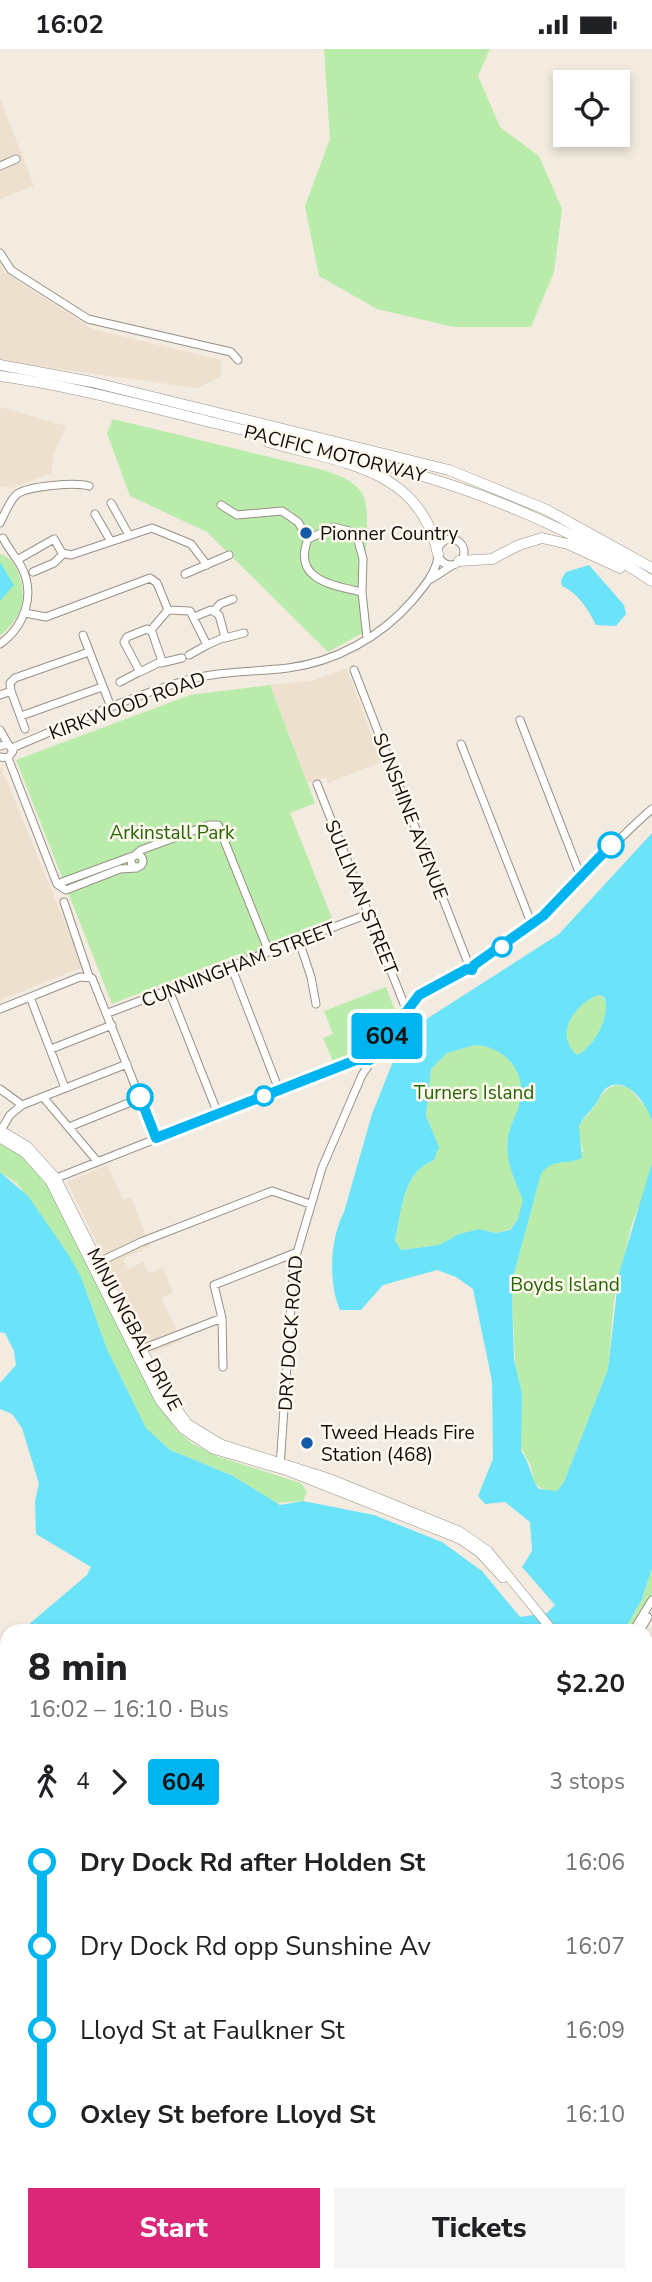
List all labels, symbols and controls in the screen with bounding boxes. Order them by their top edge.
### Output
text: 16:02 [35,7,104,42]
map controls [553,70,630,147]
button: locate [553,70,630,147]
street label: PACIFIC MOTORWAY [241,419,429,489]
place label: Pionner Country [320,521,459,547]
marker: Pionner Country [298,525,314,541]
street label: KIRKWOOD ROAD [46,666,209,746]
street label: SUNSHINE AVENUE [366,729,454,903]
street label: SULLIVAN STREET [318,816,404,979]
park label: Arkinstall Park [109,820,235,846]
unlabelled marker [598,832,624,858]
street label: CUNNINGHAM STREET [138,916,340,1014]
unlabelled marker [492,937,512,957]
line badge: 604 [347,1013,427,1059]
text: 604 [365,1020,409,1052]
park label: Turners Island [414,1080,534,1106]
unlabelled marker [127,1084,153,1110]
unlabelled marker [254,1086,274,1106]
street label: MINJUNGBAL DRIVE [80,1244,188,1415]
street label: DRY DOCK ROAD [273,1254,309,1412]
park label: Boyds Island [510,1272,620,1298]
place label: Tweed Heads Fire Station (468) [321,1420,475,1468]
marker: Tweed Heads Fire Station (468) [299,1435,315,1451]
text: 8 min [28,1642,128,1693]
text: $2.20 [556,1666,625,1701]
text: 16:02 – 16:10 · Bus [28,1694,229,1725]
icon: walk [28,1763,66,1801]
icon: forward [100,1763,138,1801]
text: 4 [76,1766,90,1797]
text: 604 [162,1766,205,1798]
text: 3 stops [549,1766,625,1797]
text: Dry Dock Rd after Holden St [80,1845,425,1880]
text: 16:06 [565,1847,625,1878]
text: Dry Dock Rd opp Sunshine Av [80,1929,431,1964]
text: 16:07 [565,1931,625,1962]
text: Lloyd St at Faulkner St [80,2013,345,2048]
text: 16:09 [565,2015,625,2046]
text: Oxley St before Lloyd St [80,2097,375,2132]
text: 16:10 [565,2099,625,2130]
button: Start [28,2188,320,2268]
button: Tickets [334,2188,625,2268]

